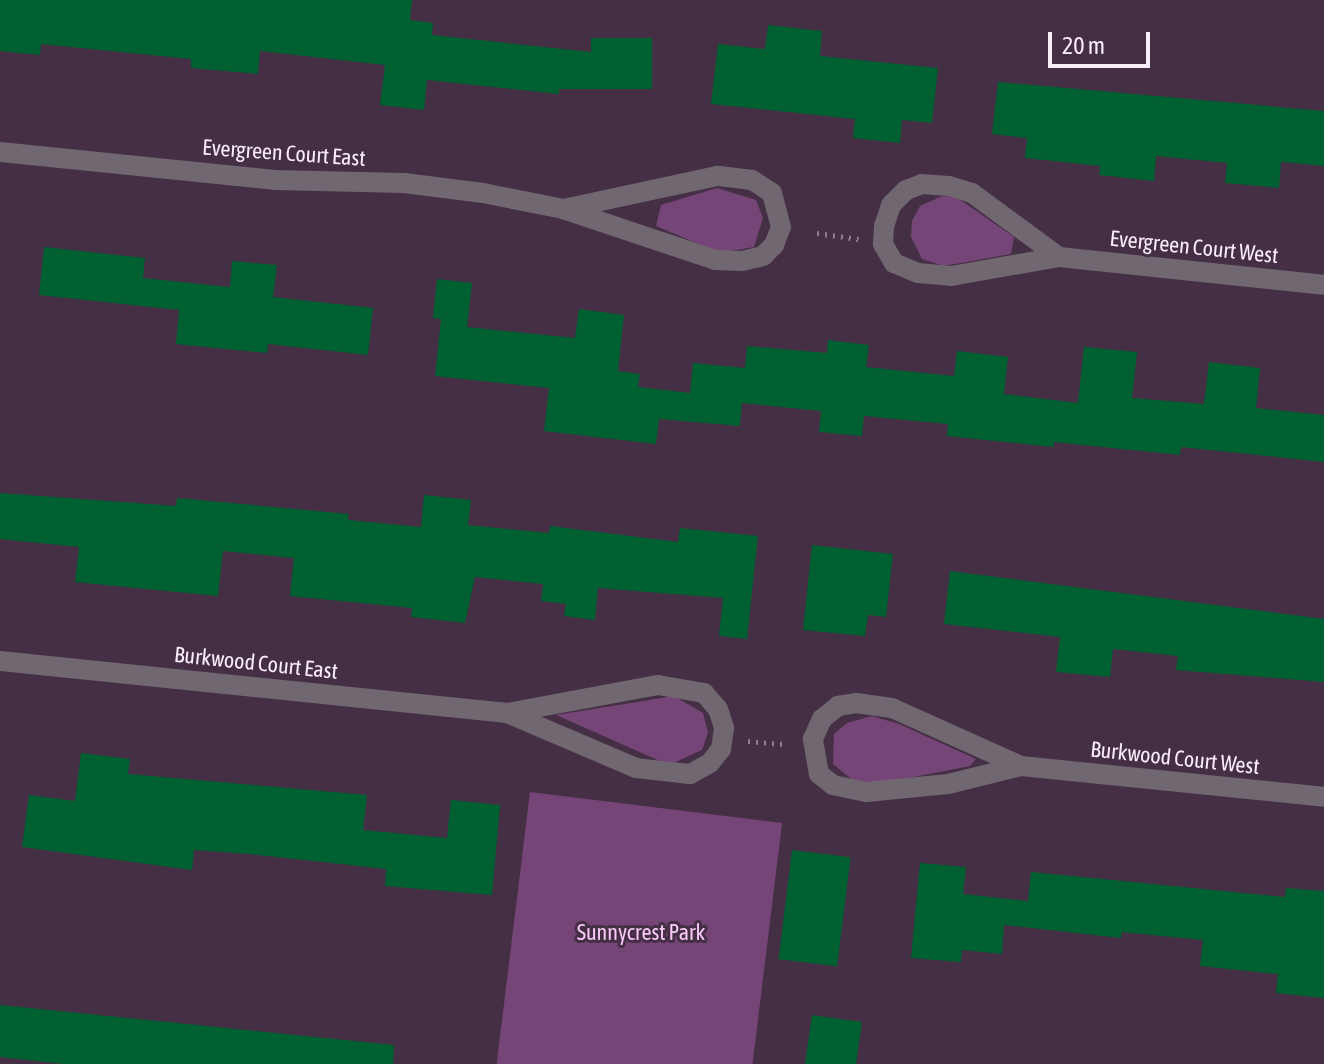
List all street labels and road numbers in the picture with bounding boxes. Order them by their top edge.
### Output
street label: Evergreen Court East [201,134,367,172]
street label: Evergreen Court West [1108,225,1280,269]
street label: Burkwood Court East [173,641,339,685]
street label: Burkwood Court West [1089,736,1261,780]

